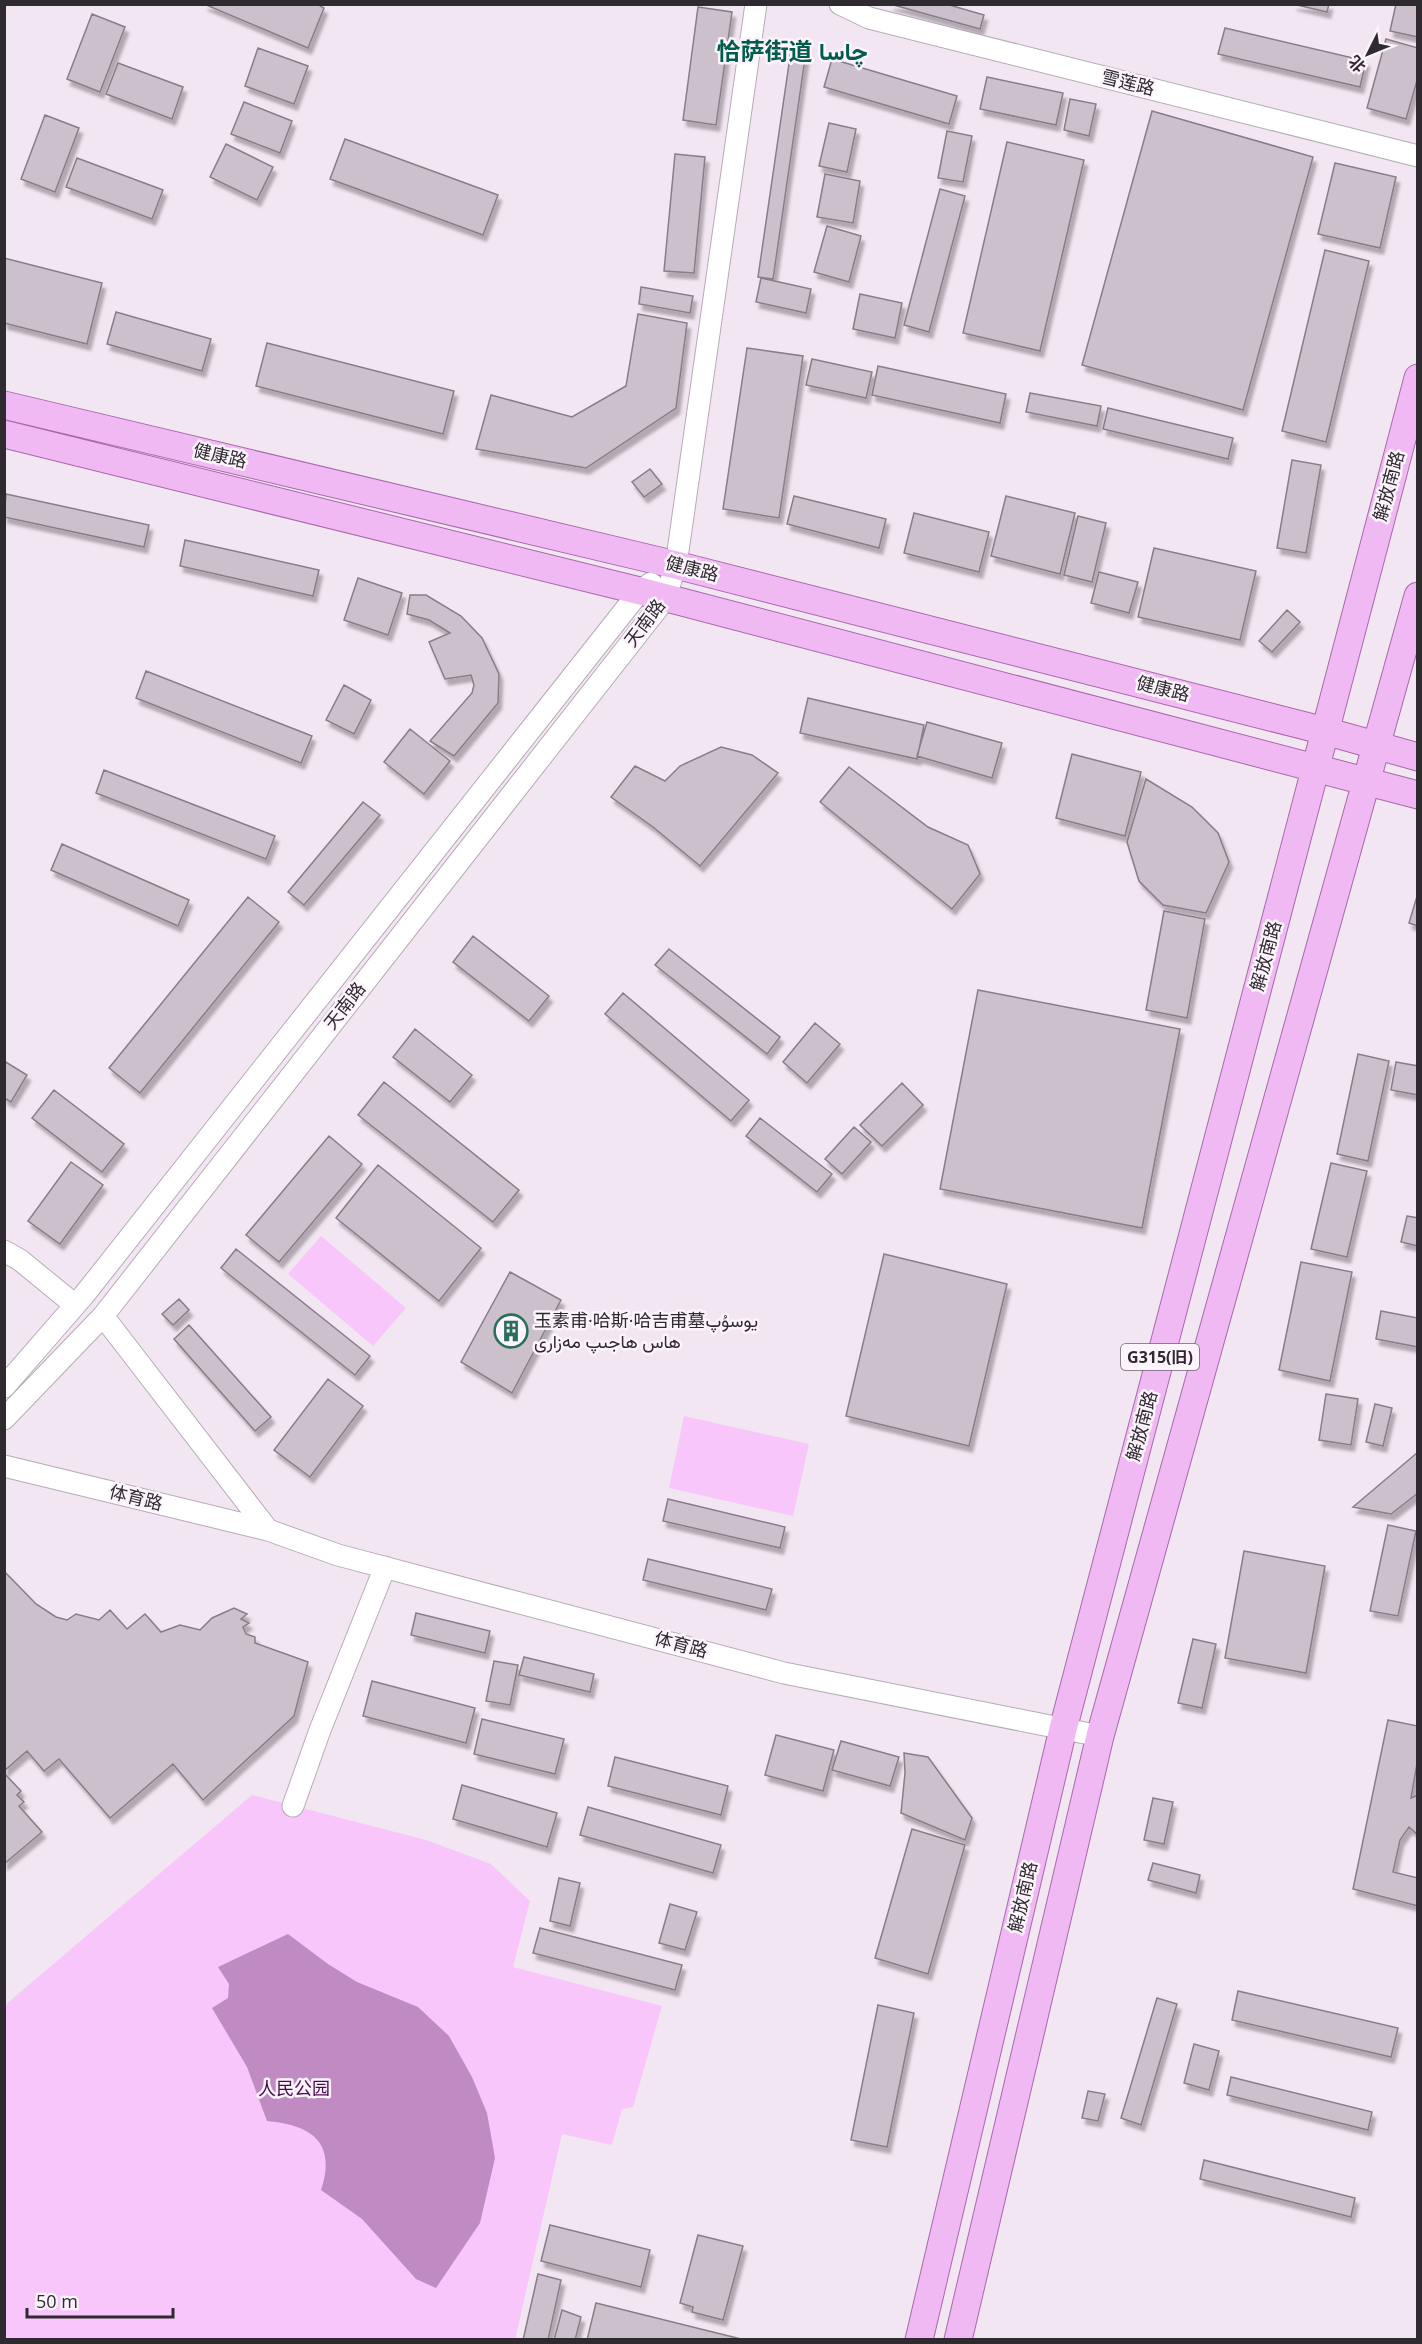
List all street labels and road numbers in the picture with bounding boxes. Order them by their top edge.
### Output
street label: 雪莲路 [1099,64,1157,100]
street label: 健康路 [191,437,249,473]
street label: 解放南路 [1367,448,1409,524]
street label: 健康路 [663,550,721,586]
street label: 天南路 [618,594,670,651]
street label: 健康路 [1134,670,1192,706]
street label: 解放南路 [1244,918,1286,994]
street label: 天南路 [318,977,370,1034]
road number: G315(旧) [1121,1344,1199,1370]
street label: 解放南路 [1120,1388,1162,1464]
street label: 体育路 [107,1479,165,1515]
street label: 体育路 [652,1625,710,1663]
street label: 解放南路 [1002,1859,1042,1935]

